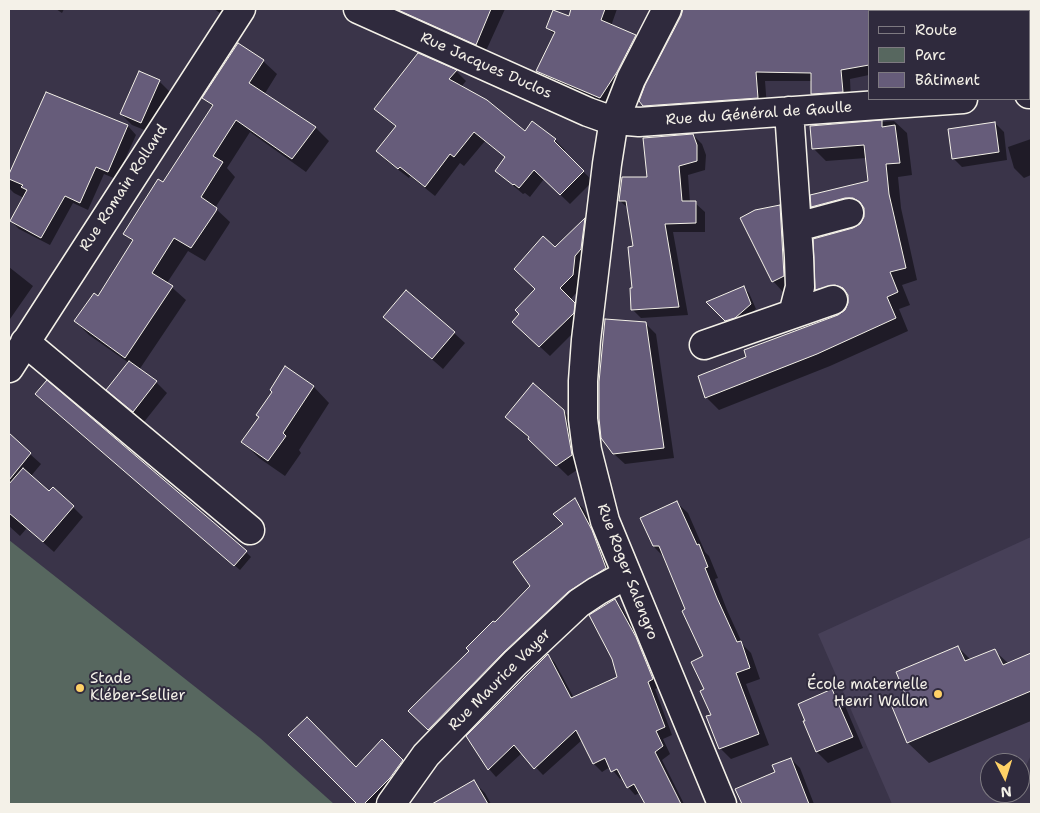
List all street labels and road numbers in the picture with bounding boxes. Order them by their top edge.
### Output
street label: Rue Jacques Duclos [417,29,555,103]
street label: Rue du Général de Gaulle [665,99,853,129]
street label: Rue Romain Rolland [76,121,172,255]
street label: Rue Roger Salengro [593,501,661,643]
street label: Rue Maurice Vayer [445,625,555,735]

